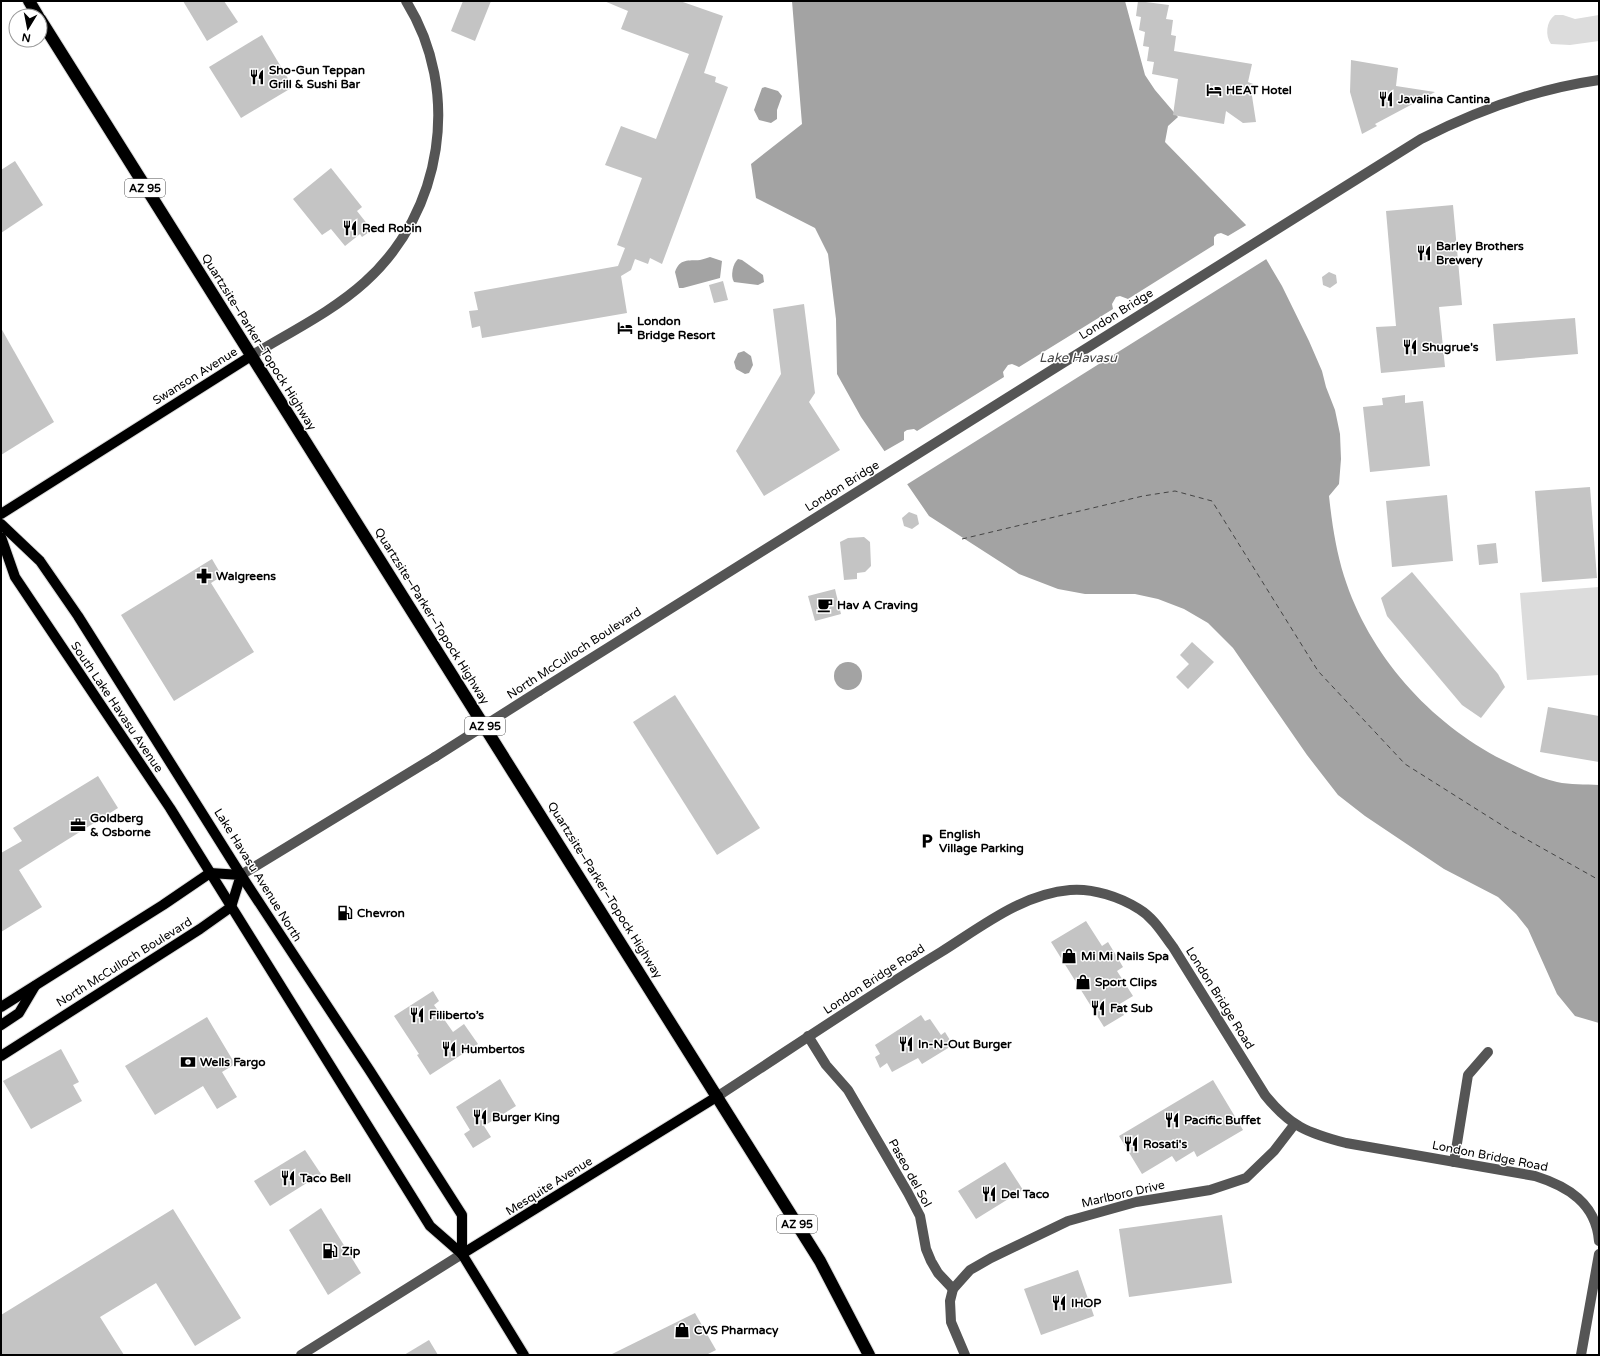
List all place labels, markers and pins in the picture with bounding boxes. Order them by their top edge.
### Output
place label: Sho-Gun Teppan Grill & Sushi Bar [269,63,365,91]
restaurant icon: Sho-Gun Teppan Grill & Sushi Bar [248,68,266,86]
hotel icon: HEAT Hotel [1205,81,1223,99]
place label: HEAT Hotel [1226,83,1292,97]
restaurant icon: Javalina Cantina [1377,90,1395,108]
place label: Javalina Cantina [1397,92,1491,106]
restaurant icon: Red Robin [341,219,359,237]
place label: Red Robin [362,221,422,235]
place label: Barley Brothers Brewery [1436,239,1524,268]
restaurant icon: Barley Brothers Brewery [1415,244,1433,262]
place label: London Bridge Resort [637,314,716,343]
hotel icon: London Bridge Resort [616,319,634,337]
restaurant icon: Shugrue's [1401,338,1419,356]
place label: Shugrue's [1422,340,1479,355]
pharmacy icon: Walgreens [195,567,213,585]
place label: Walgreens [216,569,276,584]
cafe icon: Hav A Craving [816,596,834,614]
place label: Hav A Craving [837,598,918,613]
place label: Goldberg & Osborne [90,811,151,839]
office icon: Goldberg & Osborne [69,816,87,834]
place label: English Village Parking [939,827,1024,856]
parking icon: English Village Parking [918,832,936,850]
fuel station icon: Chevron [336,904,354,922]
place label: Chevron [357,906,405,920]
shop icon: Mi Mi Nails Spa [1060,947,1078,965]
place label: Mi Mi Nails Spa [1081,949,1169,964]
shop icon: Sport Clips [1074,973,1092,991]
place label: Sport Clips [1095,975,1157,990]
restaurant icon: Fat Sub [1089,999,1107,1017]
place label: Fat Sub [1110,1001,1153,1015]
restaurant icon: Filiberto’s [408,1006,426,1024]
place label: Filiberto’s [429,1008,484,1022]
restaurant icon: In-N-Out Burger [897,1035,915,1053]
place label: In-N-Out Burger [918,1037,1012,1052]
restaurant icon: Humbertos [440,1040,458,1058]
place label: Humbertos [461,1042,525,1056]
bank icon: Wells Fargo [179,1053,197,1071]
place label: Wells Fargo [200,1055,266,1070]
restaurant icon: Burger King [471,1108,489,1126]
place label: Burger King [492,1110,560,1125]
restaurant icon: Pacific Buffet [1163,1111,1181,1129]
place label: Pacific Buffet [1184,1113,1261,1127]
restaurant icon: Rosati's [1122,1135,1140,1153]
place label: Rosati's [1143,1137,1187,1151]
restaurant icon: Taco Bell [279,1169,297,1187]
place label: Taco Bell [299,1171,351,1185]
restaurant icon: Del Taco [980,1185,998,1203]
place label: Del Taco [1001,1187,1049,1201]
fuel station icon: Zip [321,1242,339,1260]
place label: Zip [342,1244,361,1259]
restaurant icon: IHOP [1050,1294,1068,1312]
place label: IHOP [1071,1296,1101,1310]
shop icon: CVS Pharmacy [673,1321,691,1339]
place label: CVS Pharmacy [694,1323,779,1338]

